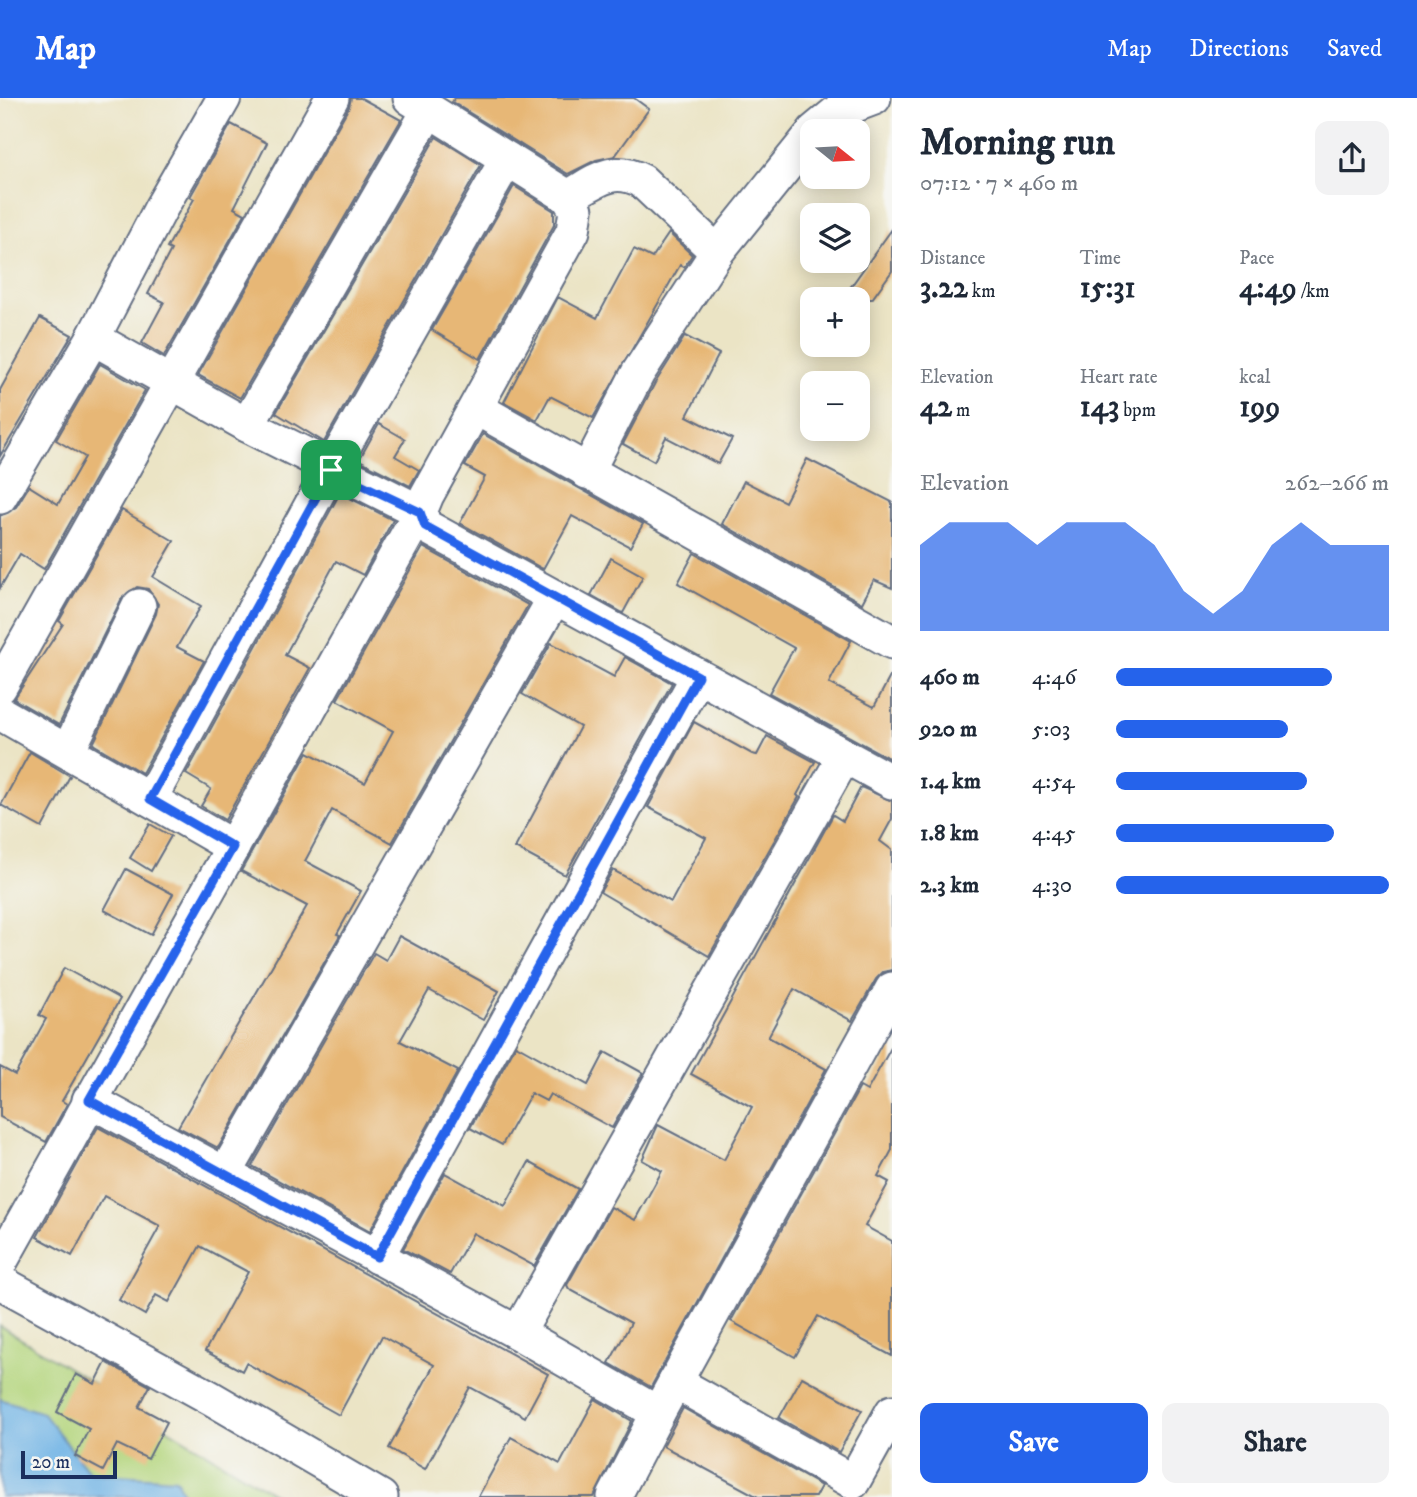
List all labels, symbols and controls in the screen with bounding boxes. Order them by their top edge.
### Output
text: Map [35,29,96,70]
text: Map [1107,34,1152,64]
text: Directions [1190,34,1289,64]
text: Saved [1327,34,1382,64]
north arrow [800,119,870,189]
map controls [800,119,870,441]
text: Morning run [920,119,1115,167]
button: share [1315,121,1389,195]
text: 07:12 · 7 × 460 m [920,169,1078,198]
button: layers [800,203,870,273]
text: Distance [920,247,985,270]
text: Time [1080,247,1121,270]
text: Pace [1239,247,1274,270]
text: 3.22 [920,270,968,307]
text: 15:31 [1080,270,1135,307]
text: 4:49 [1239,270,1297,307]
text: km [968,280,996,303]
text: /km [1297,280,1330,303]
button: + [800,287,870,357]
text: Elevation [920,366,994,389]
text: Heart rate [1080,366,1158,389]
text: kcal [1239,366,1271,389]
button: − [800,371,870,441]
text: 42 [920,389,952,426]
text: 143 [1080,389,1119,426]
text: 199 [1239,389,1280,426]
text: m [952,399,970,422]
text: bpm [1119,399,1156,422]
pin [301,440,361,500]
icon: arrive [312,451,350,489]
text: Elevation [920,469,1009,498]
text: 262–266 m [1285,469,1389,498]
text: 460 m [920,663,980,692]
text: 4:46 [1032,663,1076,692]
text: 920 m [920,715,977,744]
text: 5:03 [1032,715,1070,744]
text: 1.4 km [920,767,981,796]
text: 4:54 [1032,767,1075,796]
text: 1.8 km [920,819,979,848]
text: 4:45 [1032,819,1076,848]
text: 2.3 km [920,871,979,900]
text: 4:30 [1032,871,1072,900]
button: Save [920,1403,1148,1483]
button: Share [1162,1403,1389,1483]
scale bar [21,1448,117,1480]
text: 20 m [32,1451,70,1474]

